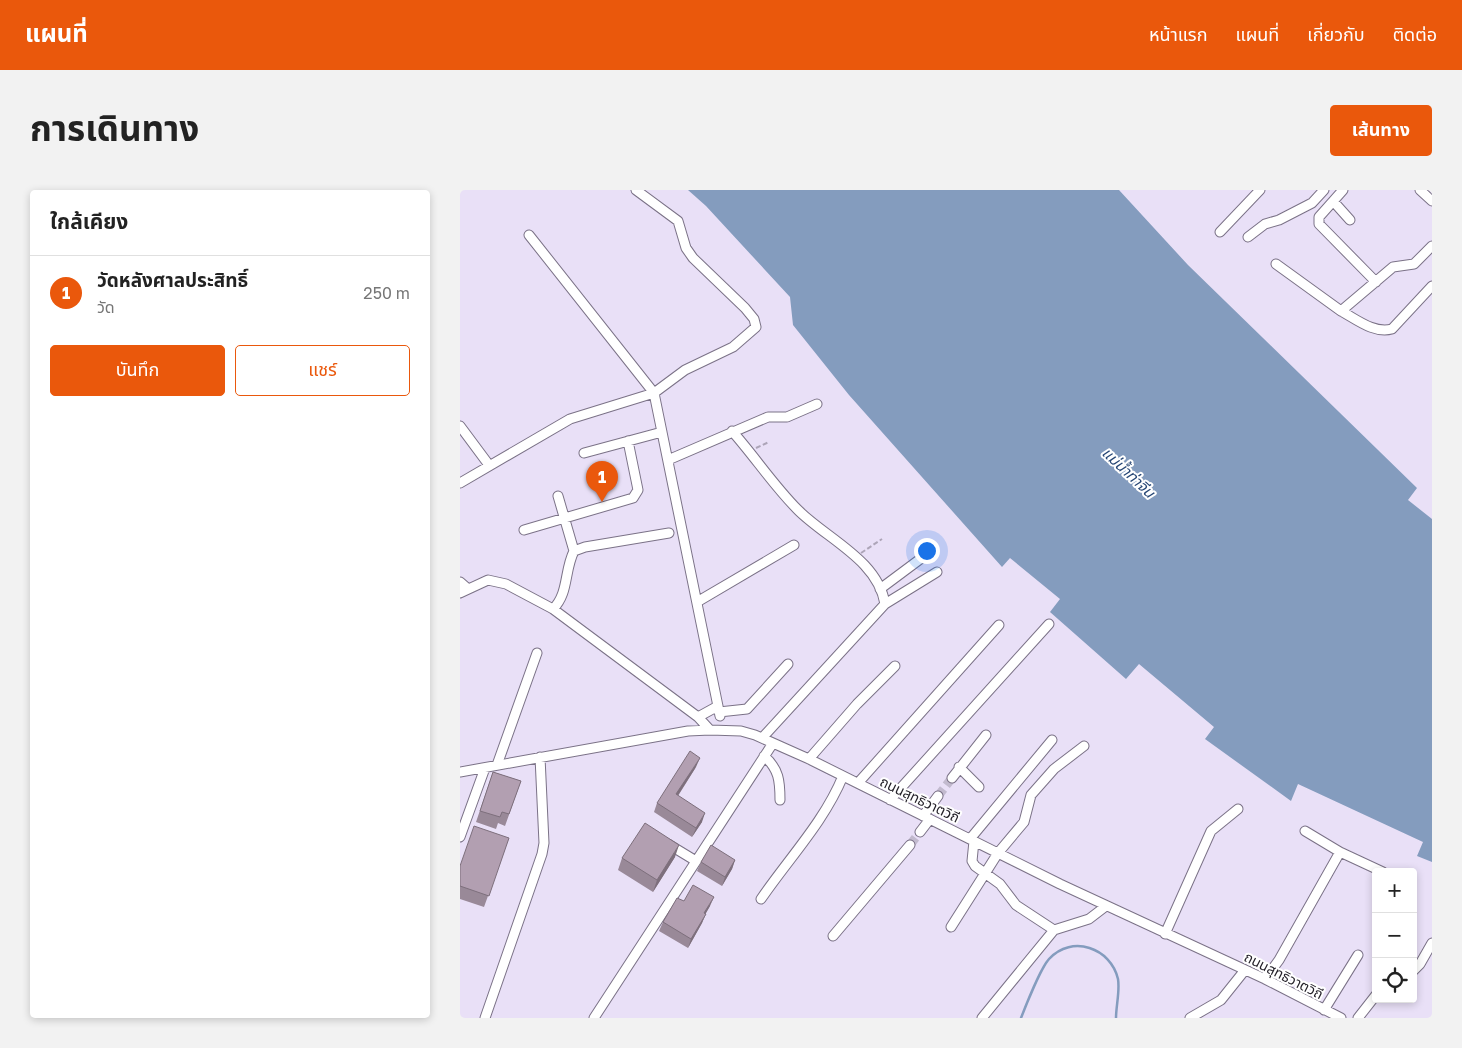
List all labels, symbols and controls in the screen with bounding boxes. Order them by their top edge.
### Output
text: แผนที่ [25,18,88,47]
text: หน้าแรก [1149,23,1207,45]
text: แผนที่ [1235,23,1279,45]
text: เกี่ยวกับ [1307,23,1365,45]
text: ติดต่อ [1393,23,1437,45]
button: เส้นทาง [1330,105,1432,156]
text: การเดินทาง [30,107,199,149]
text: ใกล้เคียง [50,208,128,234]
text: วัดหลังศาลประสิทธิ์ [97,268,248,291]
text: 1 [62,283,70,303]
text: 250 m [363,283,410,303]
text: วัด [97,297,115,317]
button: บันทึก [50,345,225,396]
button: แชร์ [235,345,410,396]
water label: แม่น้ำท่าจีน [1099,442,1160,501]
pin: 1 [586,461,618,502]
your location [914,538,940,564]
street label: ถนนสุทธิวาตวิถี [877,772,963,827]
map controls [1372,868,1417,1003]
button: + [1372,868,1417,913]
button: − [1372,913,1417,958]
street label: ถนนสุทธิวาตวิถี [1241,948,1326,1003]
button: locate [1372,958,1417,1003]

